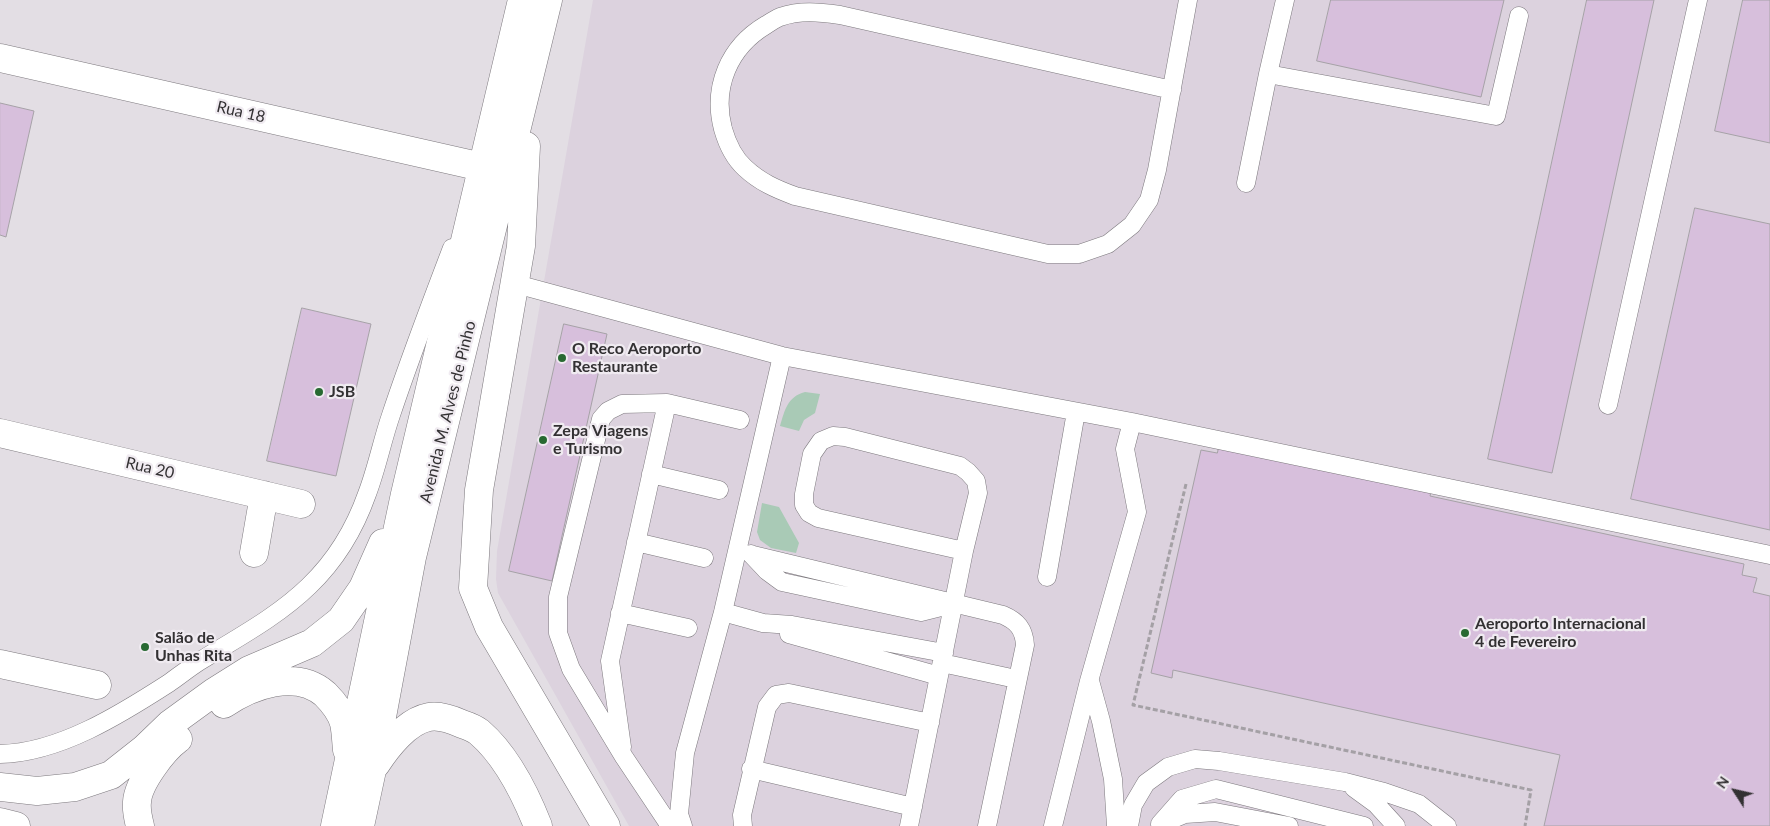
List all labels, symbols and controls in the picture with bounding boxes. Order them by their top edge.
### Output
street label: Rua 18 [215,97,267,127]
street label: Avenida M. Alves de Pinho [416,319,480,505]
place label: O Reco Aeroporto Restaurante [572,339,701,377]
marker: O Reco Aeroporto Restaurante [556,352,568,364]
place label: JSB [329,382,355,402]
marker: JSB [313,386,325,398]
place label: Zepa Viagens e Turismo [553,421,648,459]
marker: Zepa Viagens e Turismo [537,434,549,446]
street label: Rua 20 [124,453,176,483]
place label: Aeroporto Internacional 4 de Fevereiro [1475,614,1646,652]
marker: Aeroporto Internacional 4 de Fevereiro [1459,627,1471,639]
place label: Salão de Unhas Rita [155,628,232,666]
marker: Salão de Unhas Rita [139,641,151,653]
north arrow [1710,766,1760,816]
text: N [1712,773,1732,791]

